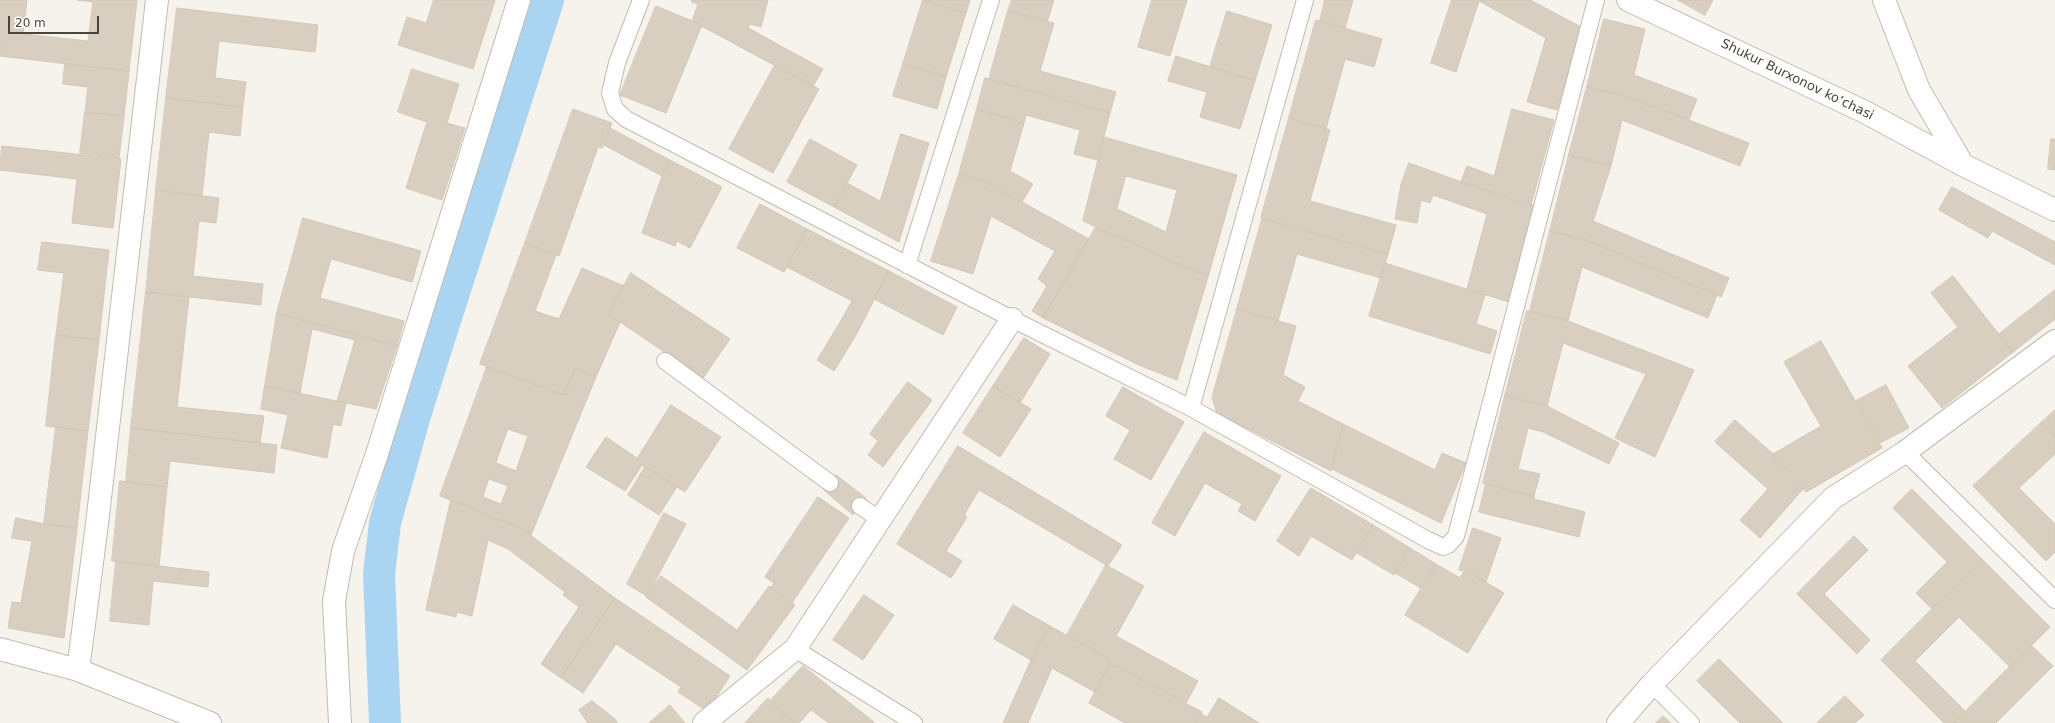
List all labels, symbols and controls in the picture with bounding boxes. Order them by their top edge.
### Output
scale bar [10,8,101,34]
text: 20 m [15,16,46,30]
street label: Shukur Burxonov koʻchasi [1718,36,1876,124]

